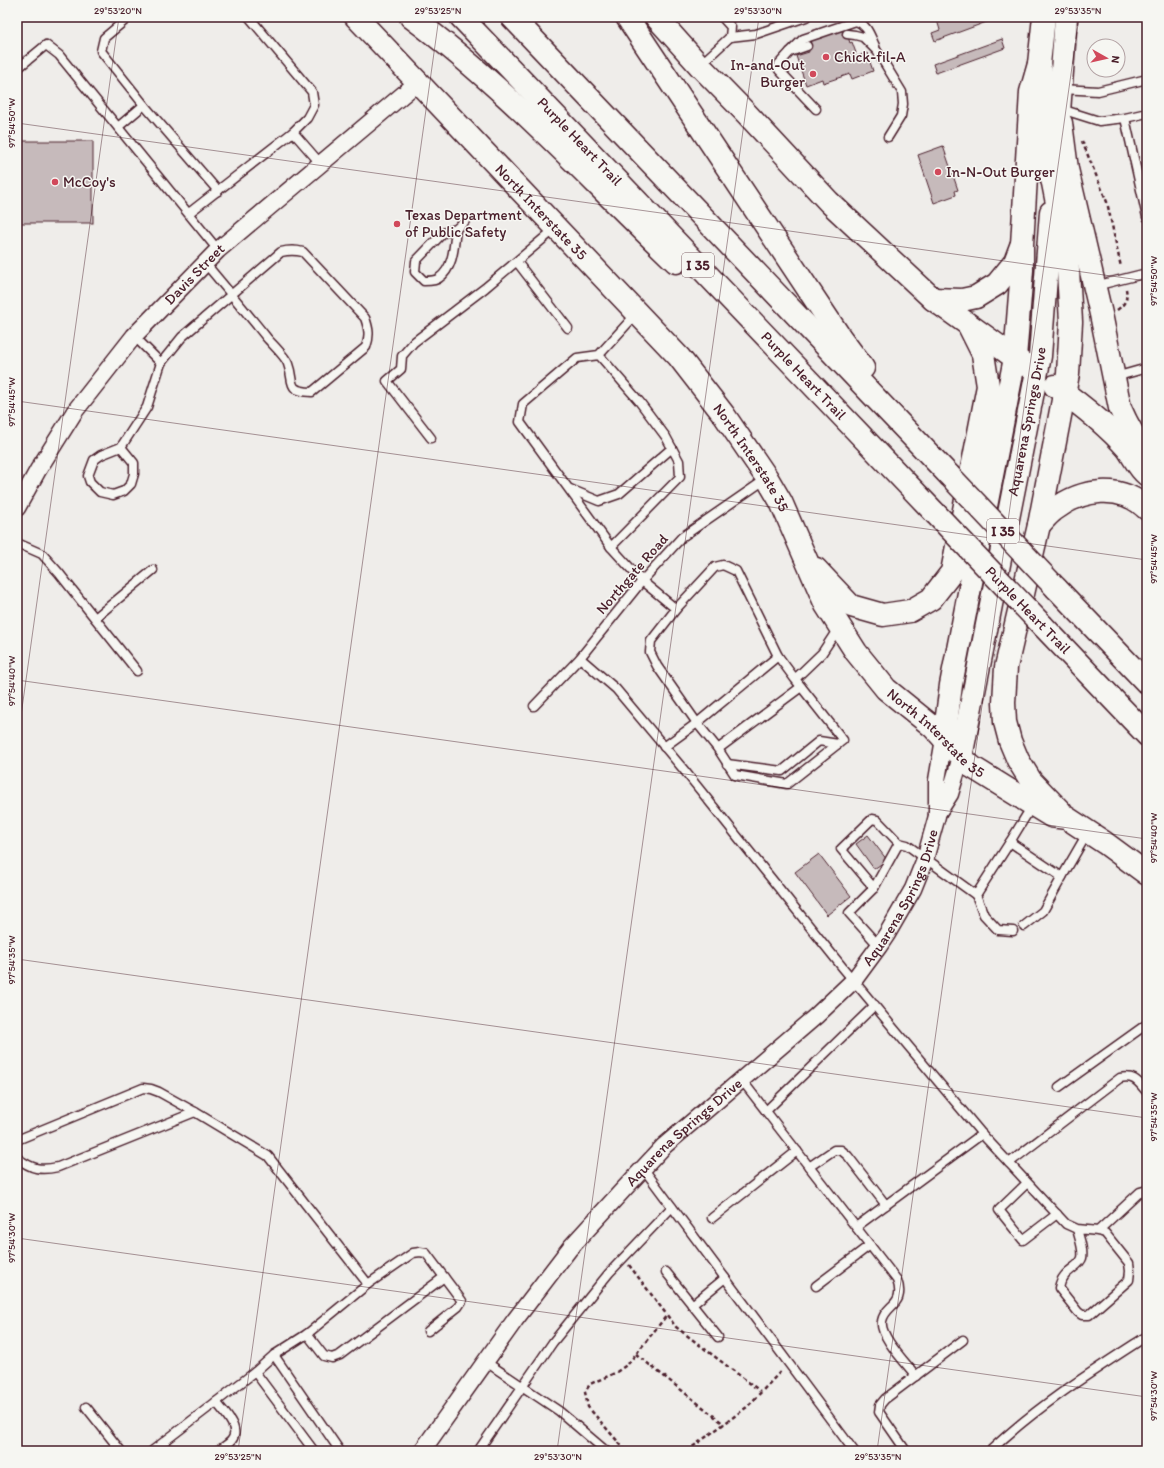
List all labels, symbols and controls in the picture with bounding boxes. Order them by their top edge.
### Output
text: 29°53'20"N [94,4,142,17]
text: 29°53'25"N [415,4,462,17]
text: 29°53'30"N [734,4,782,17]
text: 29°53'35"N [1054,4,1102,17]
north arrow [1086,38,1126,78]
place label: Chick-fil-A [834,48,906,66]
marker: Chick-fil-A [821,52,831,62]
text: N [1108,55,1122,64]
place label: In-and-Out Burger [730,56,805,91]
marker: In-and-Out Burger [808,69,818,79]
street label: Purple Heart Trail [533,93,627,190]
text: 97°54'50"W [5,98,18,148]
street label: North Interstate 35 [491,160,591,264]
place label: In-N-Out Burger [946,163,1055,181]
marker: In-N-Out Burger [933,167,943,177]
place label: McCoy's [63,173,116,191]
marker: McCoy's [50,177,60,187]
place label: Texas Department of Public Safety [405,206,522,241]
marker: Texas Department of Public Safety [392,219,402,229]
street label: Davis Street [161,239,228,309]
road number: I 35 [682,253,714,277]
text: 97°54'50"W [1147,256,1160,306]
street label: Purple Heart Trail [757,328,851,424]
street label: Aquarena Springs Drive [1004,346,1050,498]
text: 97°54'45"W [5,377,18,427]
street label: North Interstate 35 [709,400,793,514]
road number: I 35 [987,519,1019,543]
street label: Northgate Road [592,530,672,618]
text: 97°54'45"W [1147,534,1160,584]
street label: Purple Heart Trail [982,562,1075,658]
text: 97°54'40"W [5,655,18,706]
street label: North Interstate 35 [883,684,988,782]
text: 97°54'40"W [1147,812,1160,863]
street label: Aquarena Springs Drive [859,827,942,969]
text: 97°54'35"W [5,935,18,985]
street label: Aquarena Springs Drive [622,1074,746,1190]
text: 97°54'35"W [1147,1092,1160,1142]
text: 97°54'30"W [5,1213,18,1263]
text: 97°54'30"W [1147,1371,1160,1421]
text: 29°53'25"N [215,1450,262,1463]
text: 29°53'30"N [534,1450,582,1463]
text: 29°53'35"N [854,1450,902,1463]

